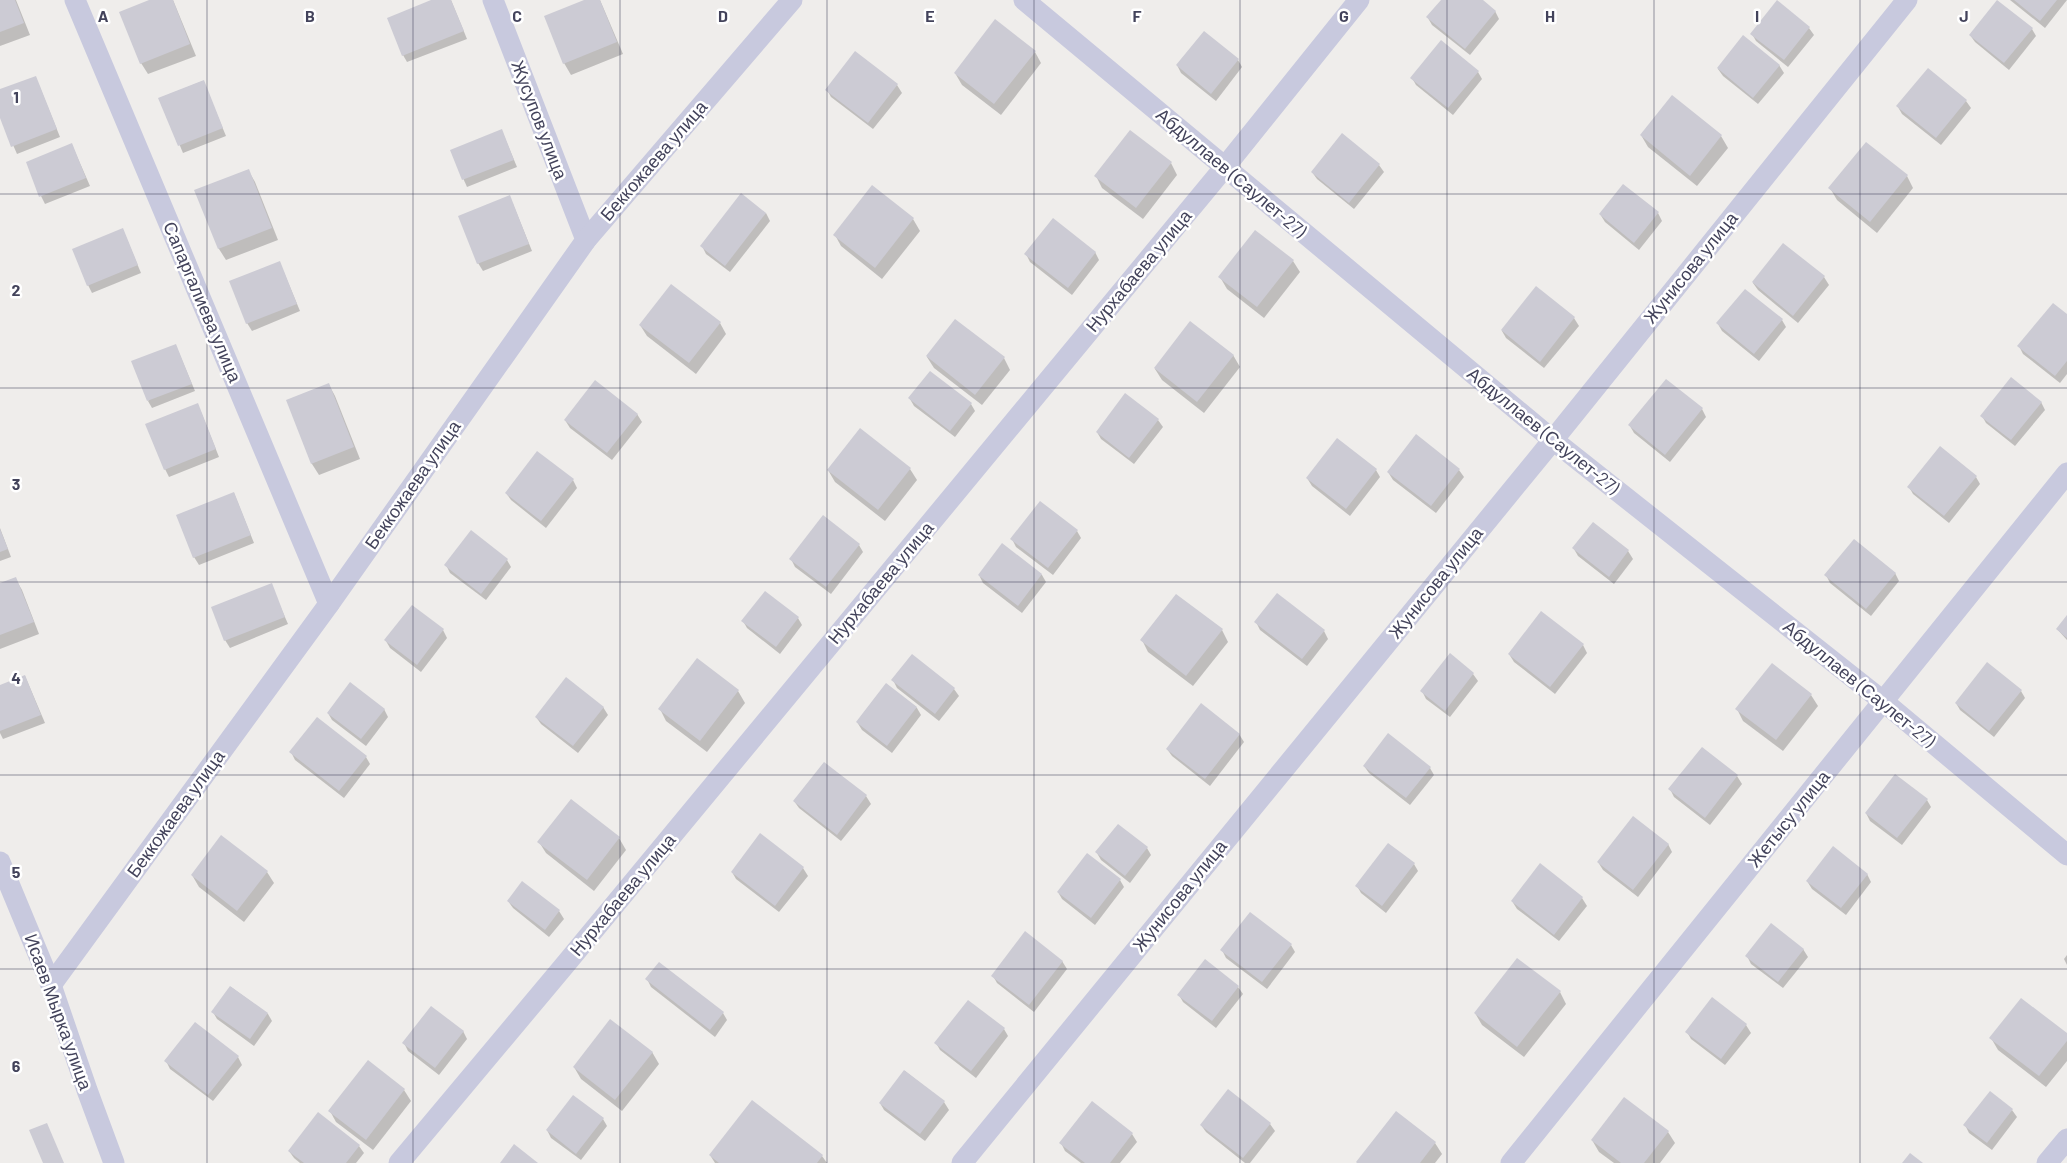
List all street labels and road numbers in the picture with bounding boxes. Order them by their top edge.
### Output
street label: Жусупов улица [507,57,573,183]
street label: Беккожаева улица [595,95,712,225]
street label: Абдуллаев (Саулет-27) [1152,103,1311,242]
street label: Нурхабаева улица [1081,204,1196,336]
street label: Жунисова улица [1639,206,1743,328]
street label: Сапаргалиева улица [159,218,247,386]
street label: Абдуллаев (Саулет-27) [1463,362,1624,499]
street label: Беккожаева улица [360,415,465,553]
street label: Нурхабаева улица [823,516,938,648]
street label: Жунисова улица [1384,521,1488,643]
street label: Абдуллаев (Саулет-27) [1779,615,1940,752]
street label: Беккожаева улица [122,745,229,881]
street label: Жетысу улица [1743,765,1835,871]
street label: Нурхабаева улица [565,828,680,960]
street label: Жунисова улица [1128,834,1232,956]
street label: Исаев Мырка улица [20,931,98,1094]

